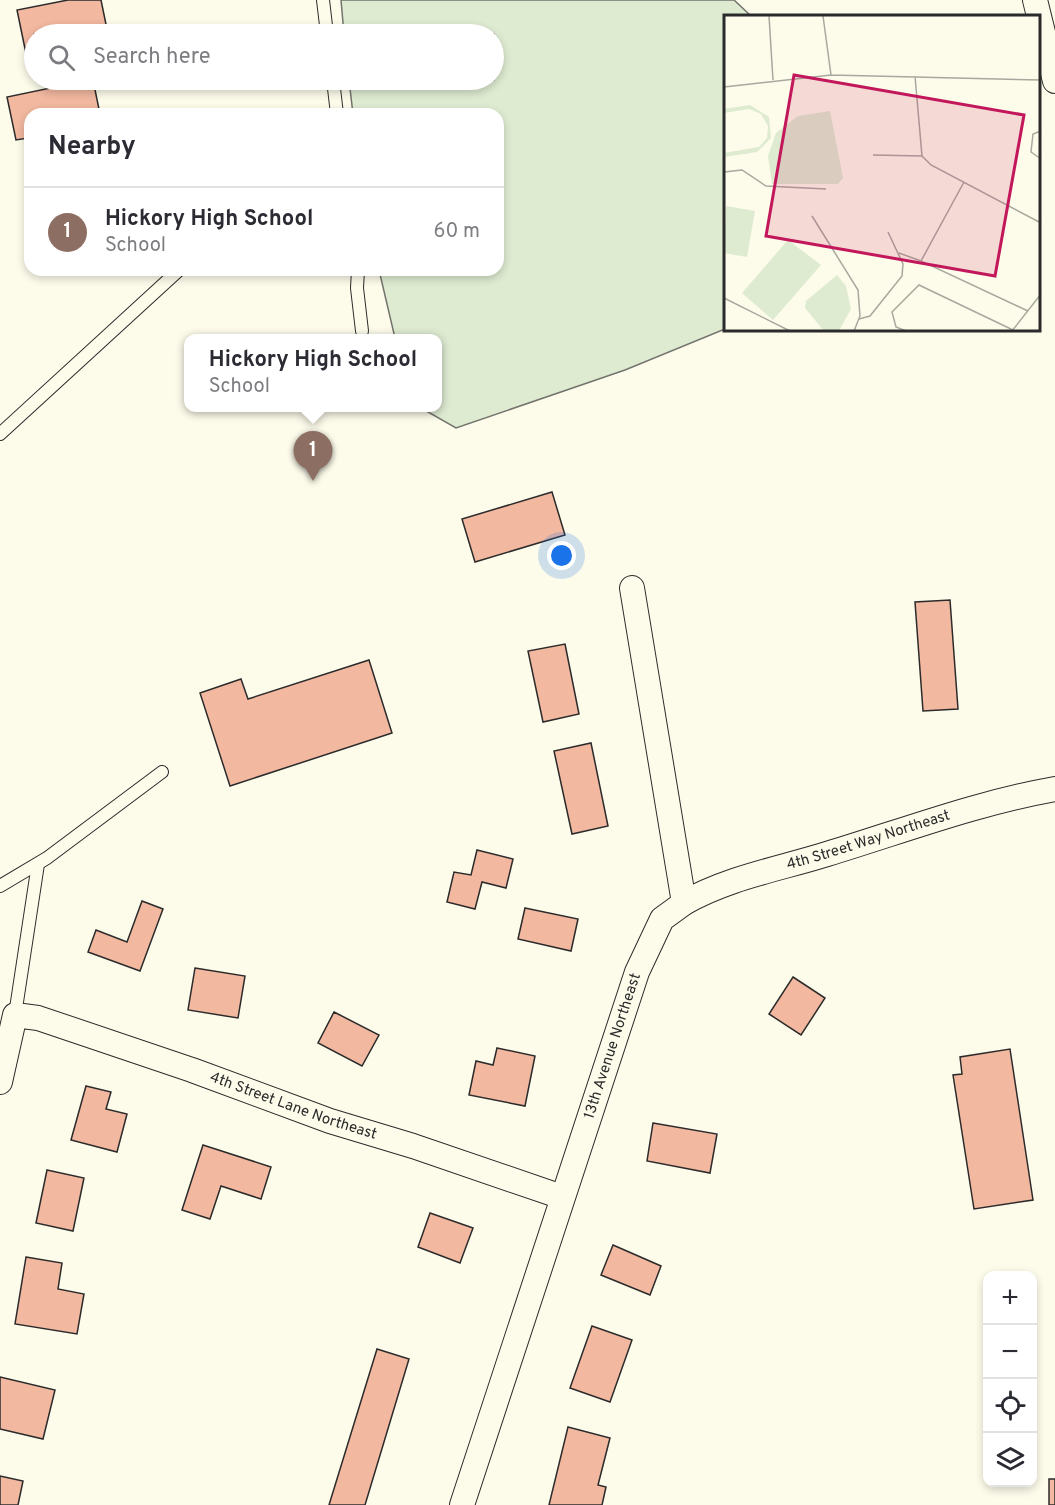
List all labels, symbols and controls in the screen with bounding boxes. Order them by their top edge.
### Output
inset map [724,15,1040,332]
search box [24,24,504,90]
icon: search [45,41,78,74]
text: Search here [93,44,211,71]
text: Nearby [48,131,136,164]
text: Hickory High School [105,206,313,233]
text: 1 [64,219,72,245]
text: 60 m [434,219,480,245]
text: School [105,233,166,259]
popup [184,334,442,412]
text: Hickory High School [209,347,417,374]
text: School [209,374,270,400]
pin: 1 [294,432,332,481]
your location [547,541,576,570]
street label: 4th Street Way Northeast [784,806,952,875]
street label: 13th Avenue Northeast [580,971,645,1121]
street label: 4th Street Lane Northeast [207,1068,379,1144]
map controls [983,1271,1037,1487]
button: + [983,1271,1037,1325]
button: − [983,1325,1037,1379]
button: locate [983,1379,1037,1433]
button: layers [983,1433,1037,1487]

